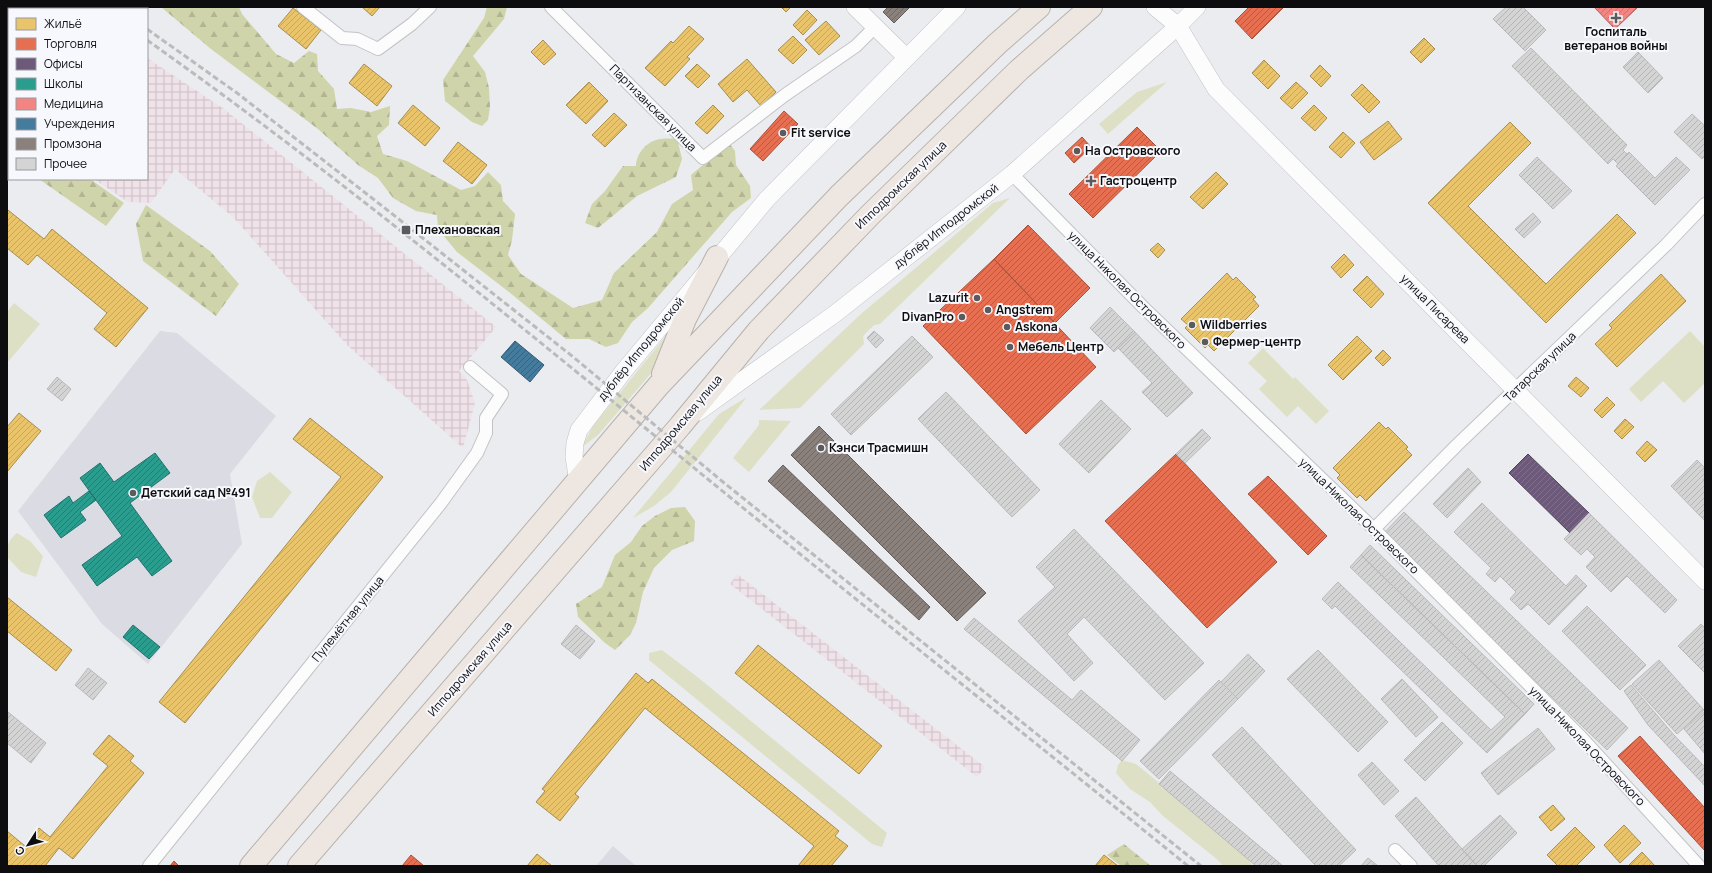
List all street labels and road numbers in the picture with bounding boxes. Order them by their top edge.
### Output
street label: Партизанская улица [606,60,701,155]
street label: Ипподромская улица [851,137,950,233]
street label: дублёр Ипподромской [890,179,1002,272]
street label: улица Николая Островского [1064,227,1190,353]
street label: улица Писарева [1397,270,1474,347]
street label: дублёр Ипподромской [593,293,688,404]
street label: Татарская улица [1500,328,1580,406]
street label: Ипподромская улица [635,371,726,474]
street label: улица Николая Островского [1296,454,1423,578]
street label: Пулемётная улица [308,572,388,665]
street label: Ипподромская улица [424,617,516,720]
street label: улица Николая Островского [1525,682,1649,809]

